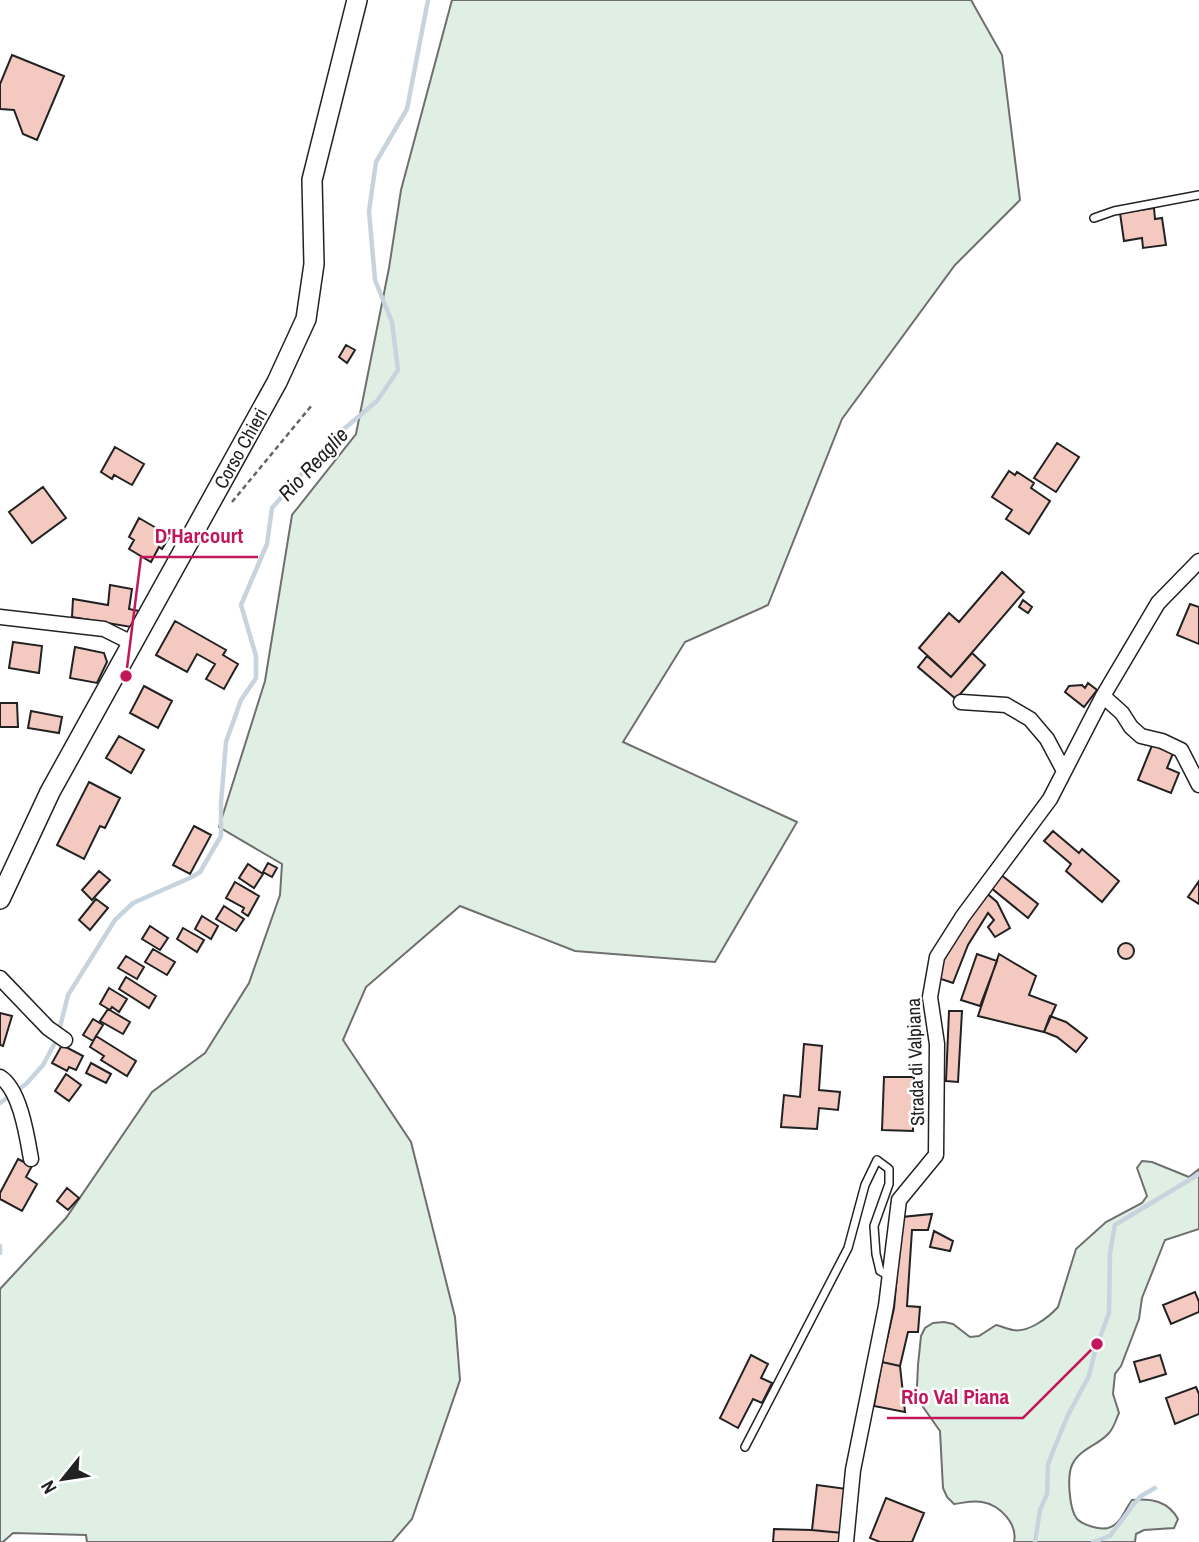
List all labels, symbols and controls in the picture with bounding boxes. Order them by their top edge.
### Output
street label: Corso Chieri [208,403,273,493]
water label: Rio Reaglie [271,421,355,507]
callout: D'Harcourt [141,515,258,557]
text: D'Harcourt [155,521,243,550]
street label: Strada di Valpiana [900,997,930,1126]
callout: Rio Val Piana [887,1376,1023,1418]
text: Rio Val Piana [901,1382,1010,1411]
north arrow [28,1444,98,1514]
text: N [34,1476,62,1499]

